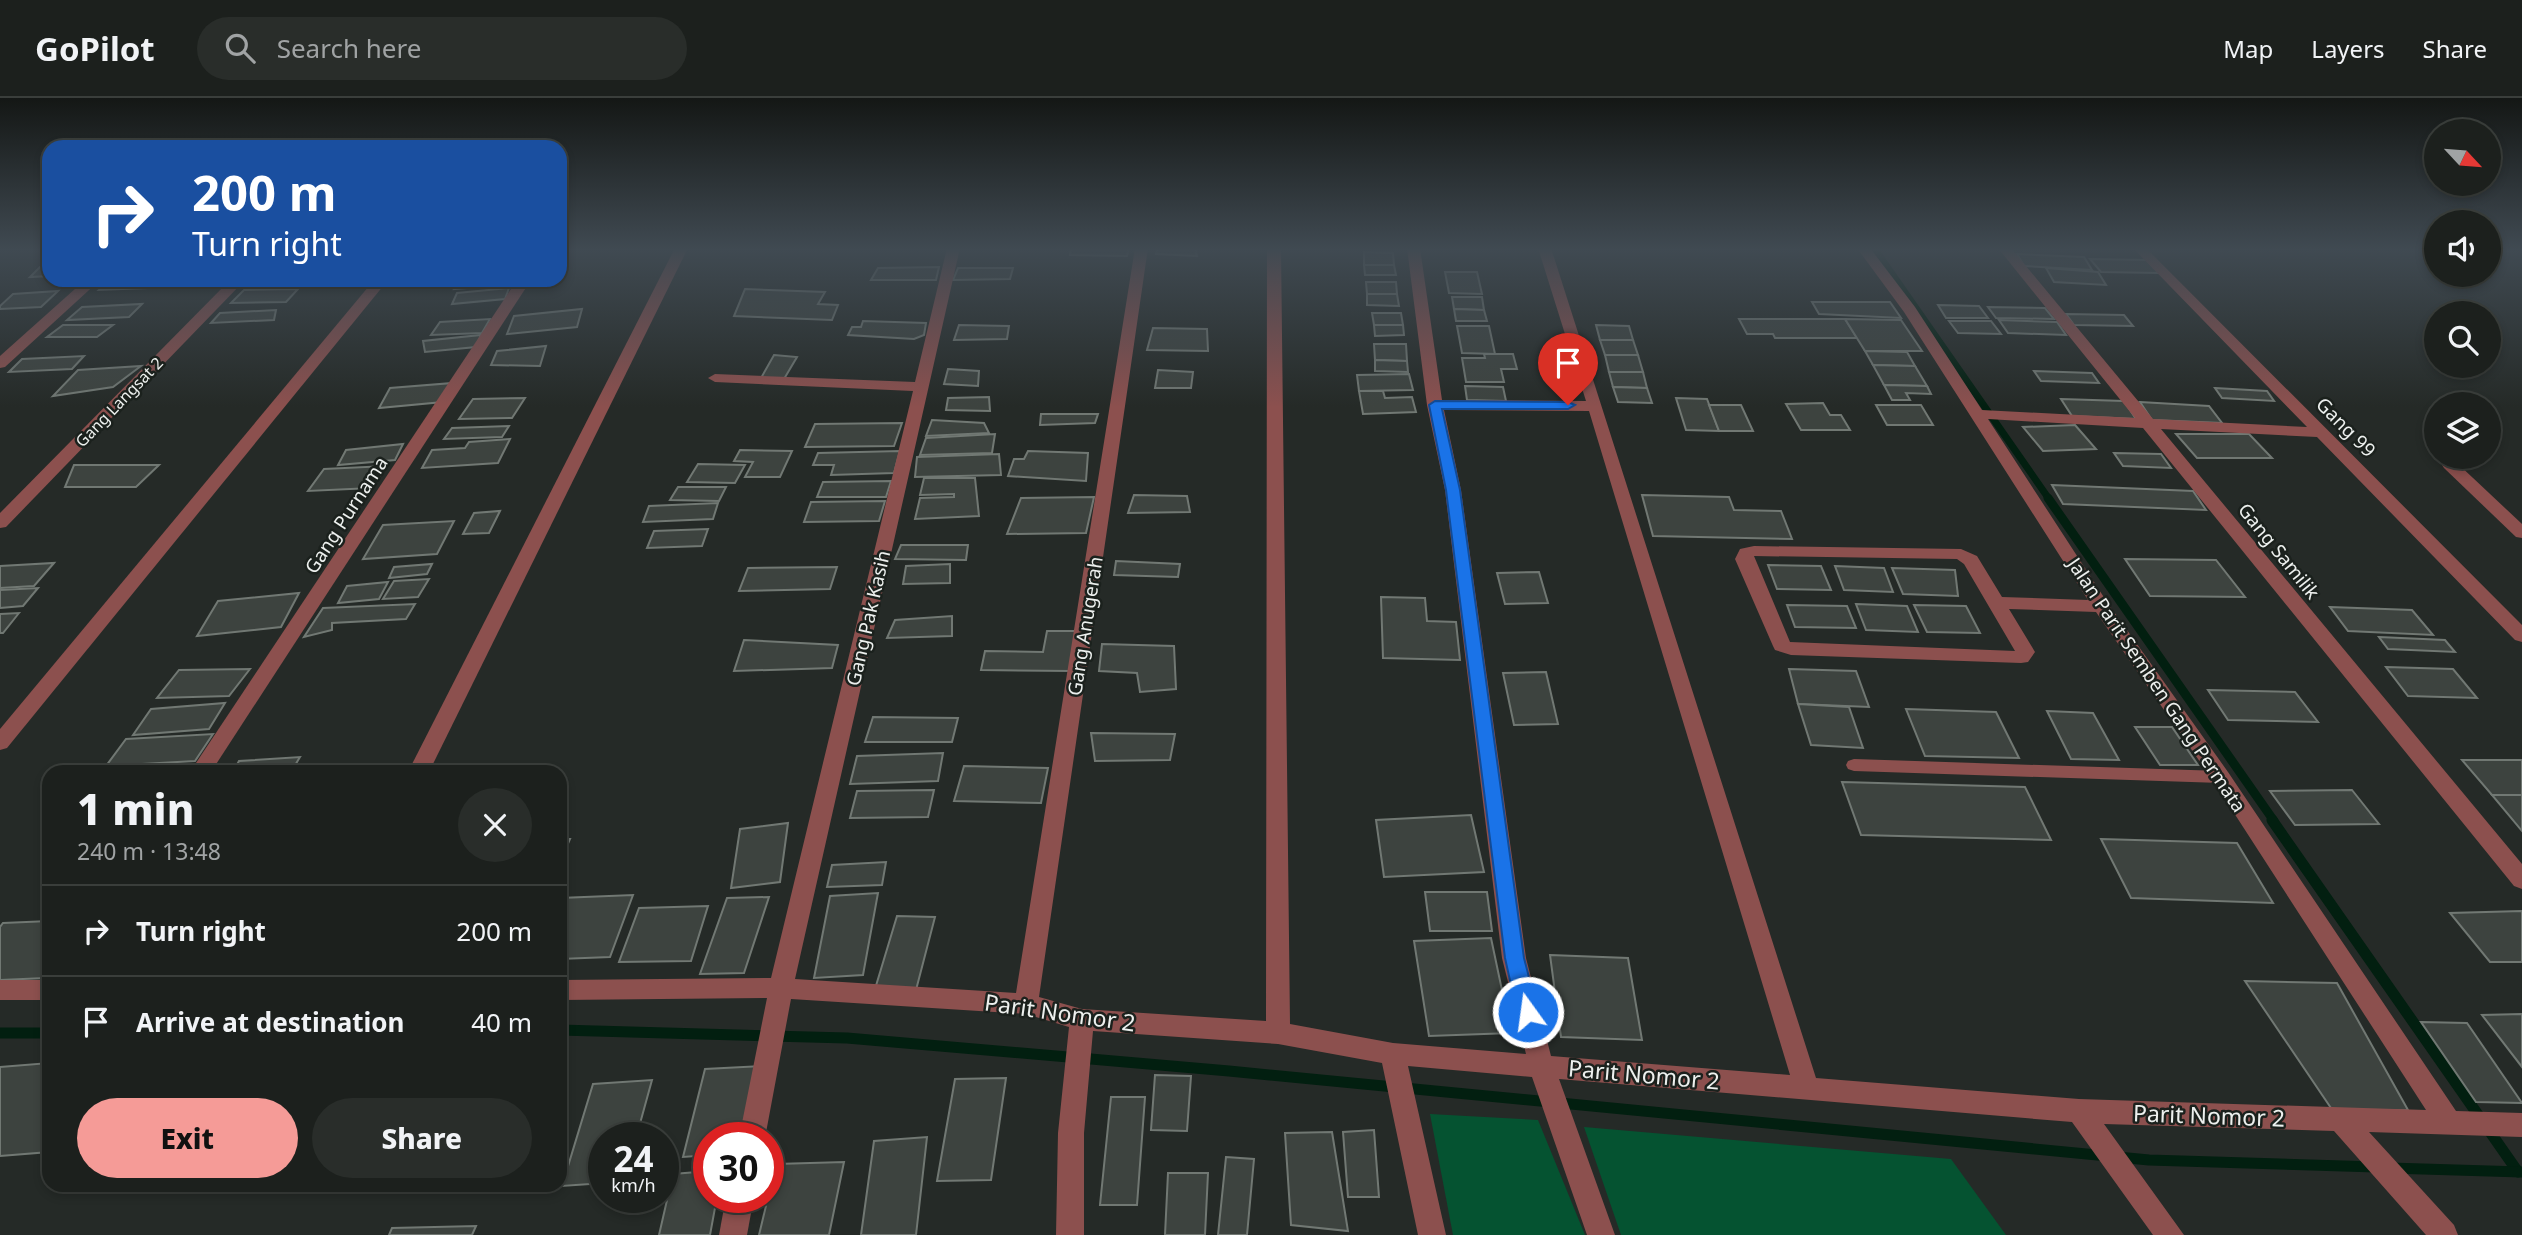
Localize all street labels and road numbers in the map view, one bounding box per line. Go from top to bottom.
street label: Gang Langsat 2 [70,352,168,452]
street label: Gang 99 [2310,391,2382,463]
street label: Gang Purnama [298,451,394,579]
street label: Gang Samilik [2232,498,2326,604]
street label: Gang Pak Kasih [840,548,896,688]
street label: Jalan Parit Semben Gang Permata [2061,551,2252,817]
street label: Gang Anugerah [1061,554,1109,698]
street label: Parit Nomor 2 [983,986,1137,1038]
street label: Parit Nomor 2 [1567,1051,1721,1097]
street label: Parit Nomor 2 [2132,1096,2286,1134]

